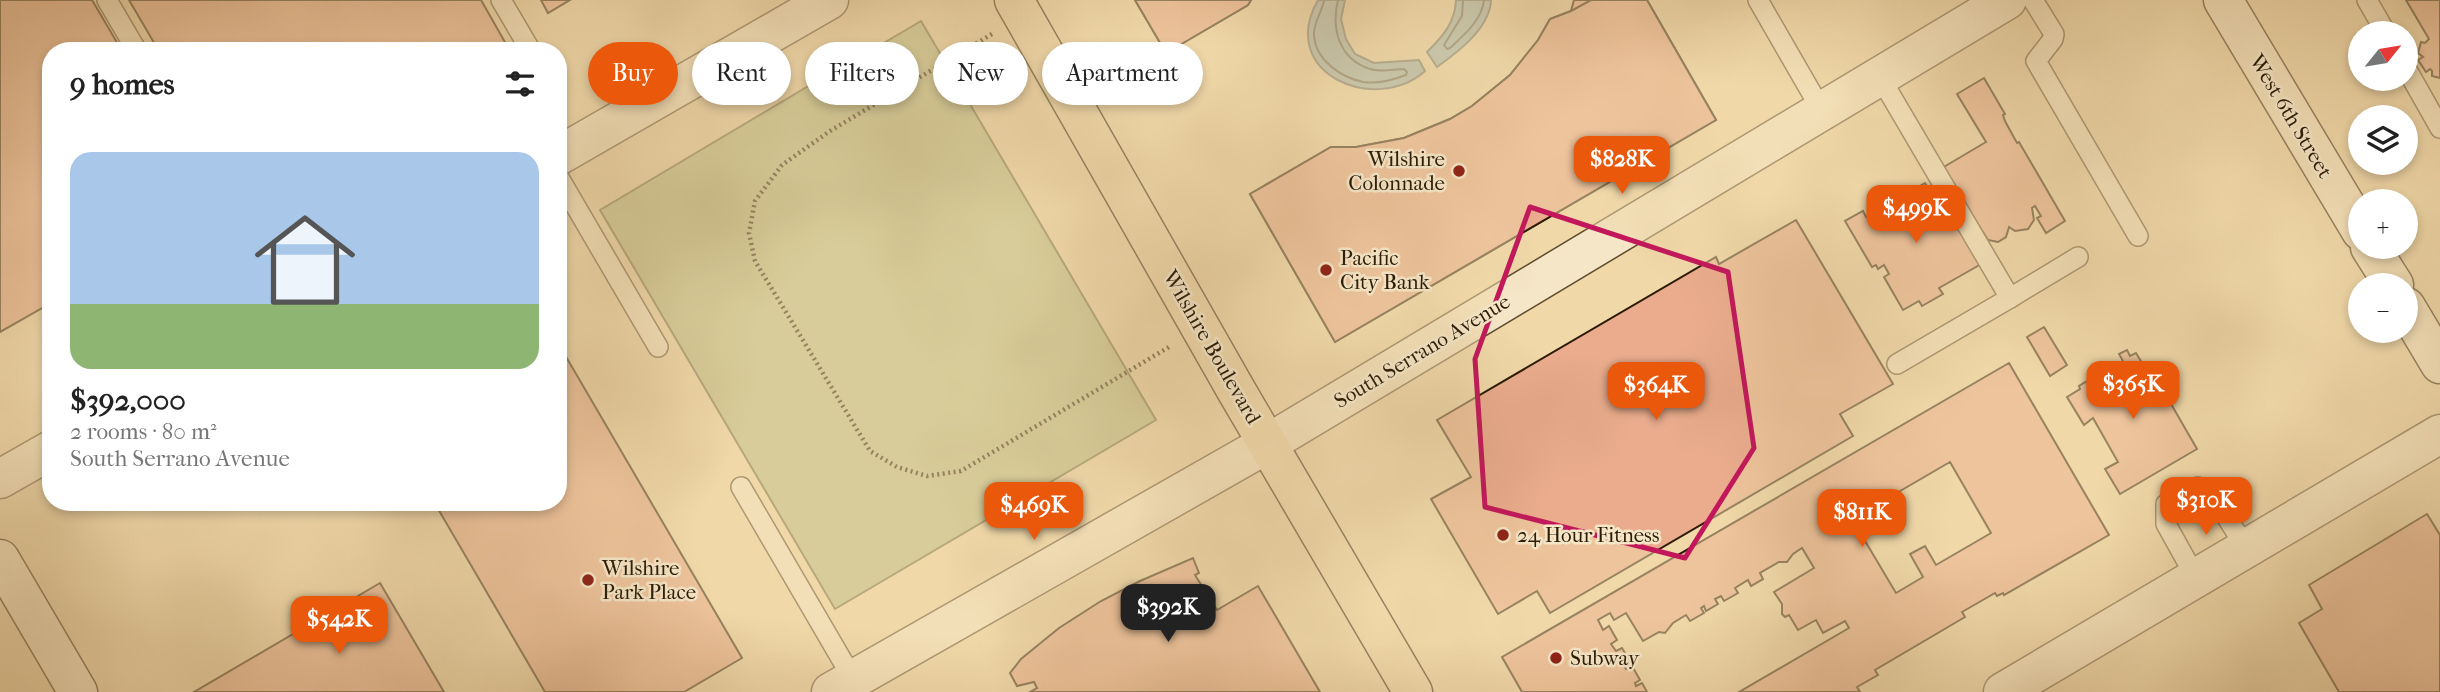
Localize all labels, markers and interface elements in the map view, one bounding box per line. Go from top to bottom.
north arrow [2348,21,2418,91]
map controls [2348,21,2418,343]
chip: Buy [588,42,678,105]
chip: Rent [692,42,791,105]
chip: Filters [805,42,919,105]
chip: New [933,42,1028,105]
chip: Apartment [1042,42,1203,105]
street label: West 6th Street [2244,49,2338,183]
icon: filters [501,65,539,103]
text: 9 homes [70,67,175,102]
button: layers [2348,105,2418,175]
pin: $828K [1573,136,1671,196]
text: $828K [1590,145,1654,172]
place label: Wilshire Colonnade [1348,147,1445,195]
marker: Wilshire Colonnade [1451,163,1467,179]
pin: $499K [1867,186,1965,245]
button: + [2348,189,2418,259]
text: $499K [1882,194,1950,221]
icon: home [242,197,368,323]
place label: Pacific City Bank [1340,246,1430,294]
marker: Pacific City Bank [1318,262,1334,278]
street label: Wilshire Boulevard [1158,265,1266,429]
button: − [2348,273,2418,343]
street label: South Serrano Avenue [1330,289,1514,413]
pin: $364K [1607,362,1705,422]
pin: $365K [2084,362,2182,421]
text: $365K [2102,370,2164,397]
text: $364K [1624,371,1688,398]
text: $392,000 [70,383,186,418]
text: 2 rooms · 80 m² [70,418,217,445]
text: South Serrano Avenue [70,445,290,472]
pin: $310K [2157,477,2255,537]
pin: $469K [985,482,1083,542]
text: $310K [2176,486,2236,513]
pin: $811K [1813,490,1911,549]
text: $469K [1000,491,1068,518]
text: $811K [1833,498,1891,525]
place label: 24 Hour Fitness [1517,523,1660,547]
marker: 24 Hour Fitness [1495,527,1511,543]
place label: Wilshire Park Place [601,556,696,604]
marker: Wilshire Park Place [580,572,596,588]
pin: $392K [1119,584,1217,644]
text: $392K [1137,593,1199,620]
pin: $542K [290,596,388,656]
text: $542K [307,605,371,632]
place label: Subway [1570,646,1640,670]
marker: Subway [1548,650,1564,666]

